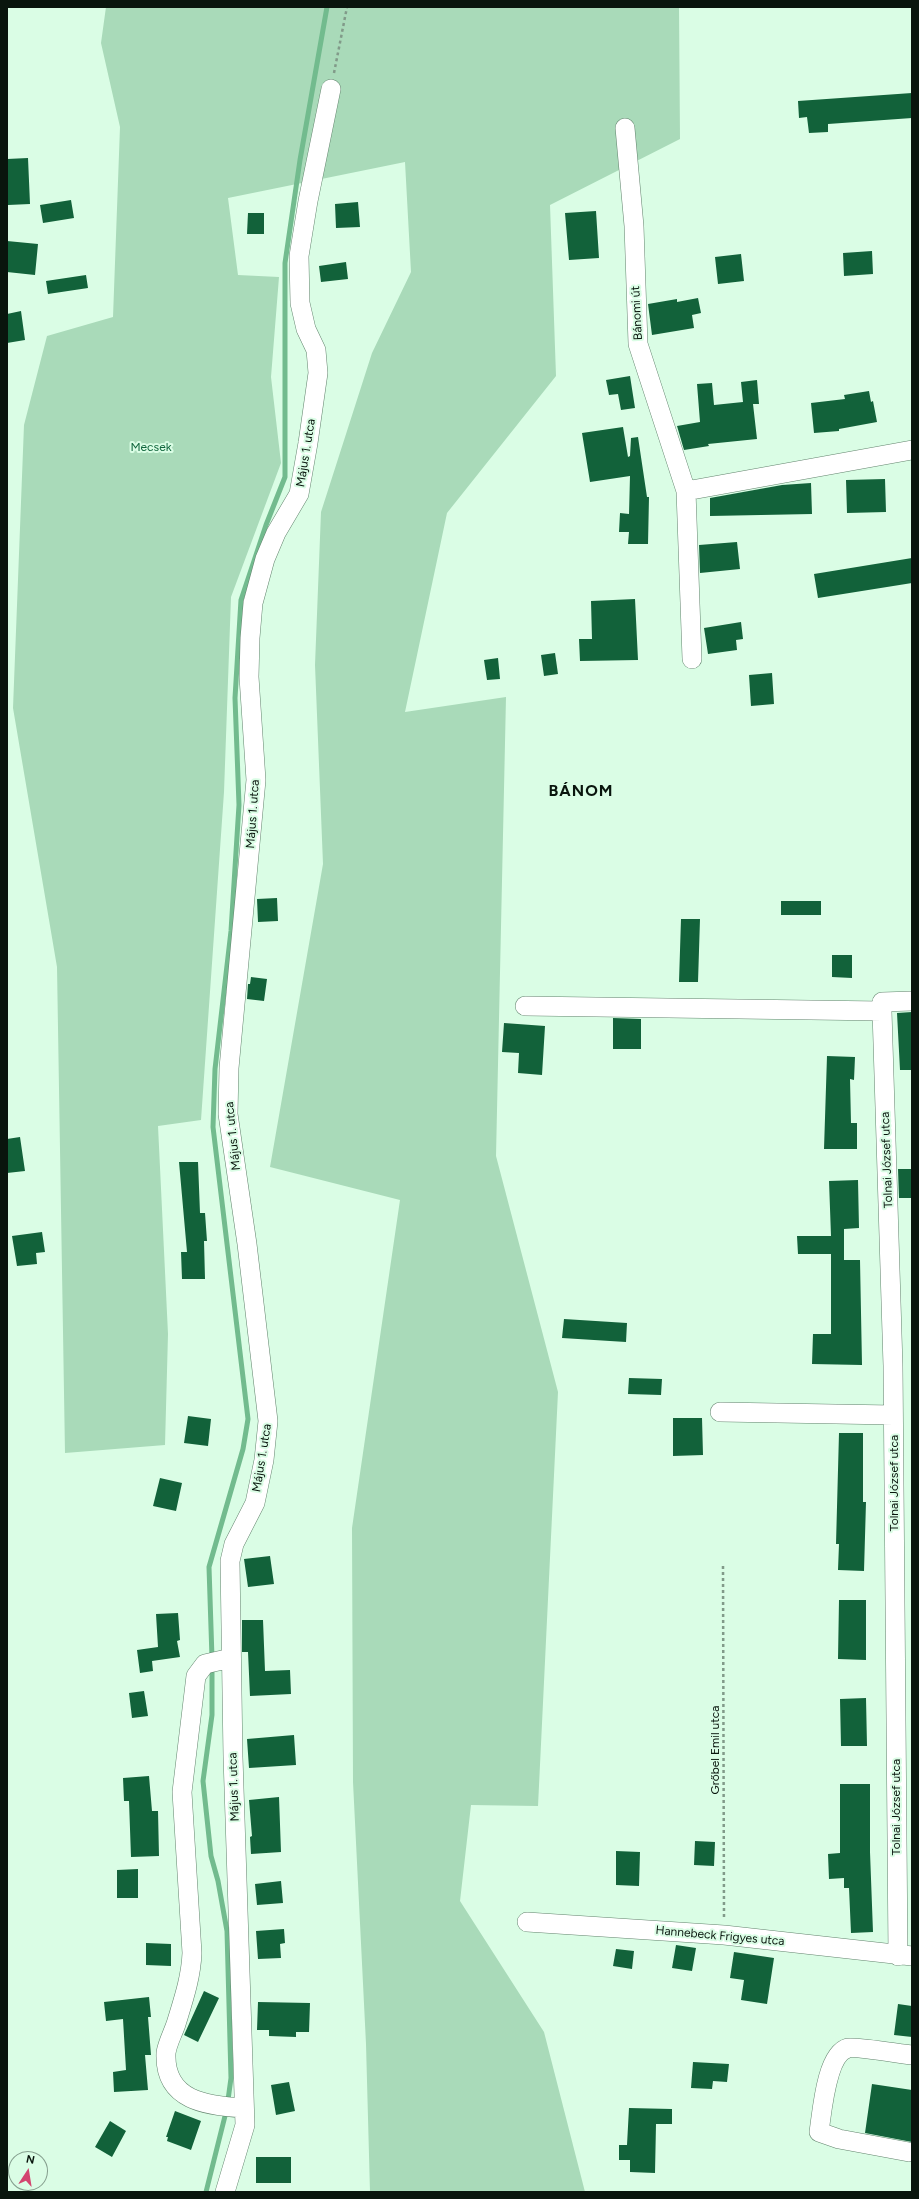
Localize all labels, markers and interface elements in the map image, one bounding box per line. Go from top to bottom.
street label: Bánomi út [628,286,646,340]
street label: Május 1. utca [293,418,319,488]
park label: Mecsek [130,440,172,454]
street label: Május 1. utca [243,779,263,849]
district label: BÁNOM [549,781,613,801]
street label: Május 1. utca [222,1101,244,1171]
street label: Tolnai József utca [878,1112,896,1208]
street label: Május 1. utca [249,1423,275,1493]
street label: Tolnai József utca [887,1435,901,1531]
street label: Grőbel Emil utca [708,1706,722,1794]
street label: Május 1. utca [226,1752,242,1822]
street label: Tolnai József utca [889,1759,903,1855]
street label: Hannebeck Frigyes utca [655,1923,785,1949]
north arrow [8,2151,48,2191]
text: N [25,2153,36,2167]

